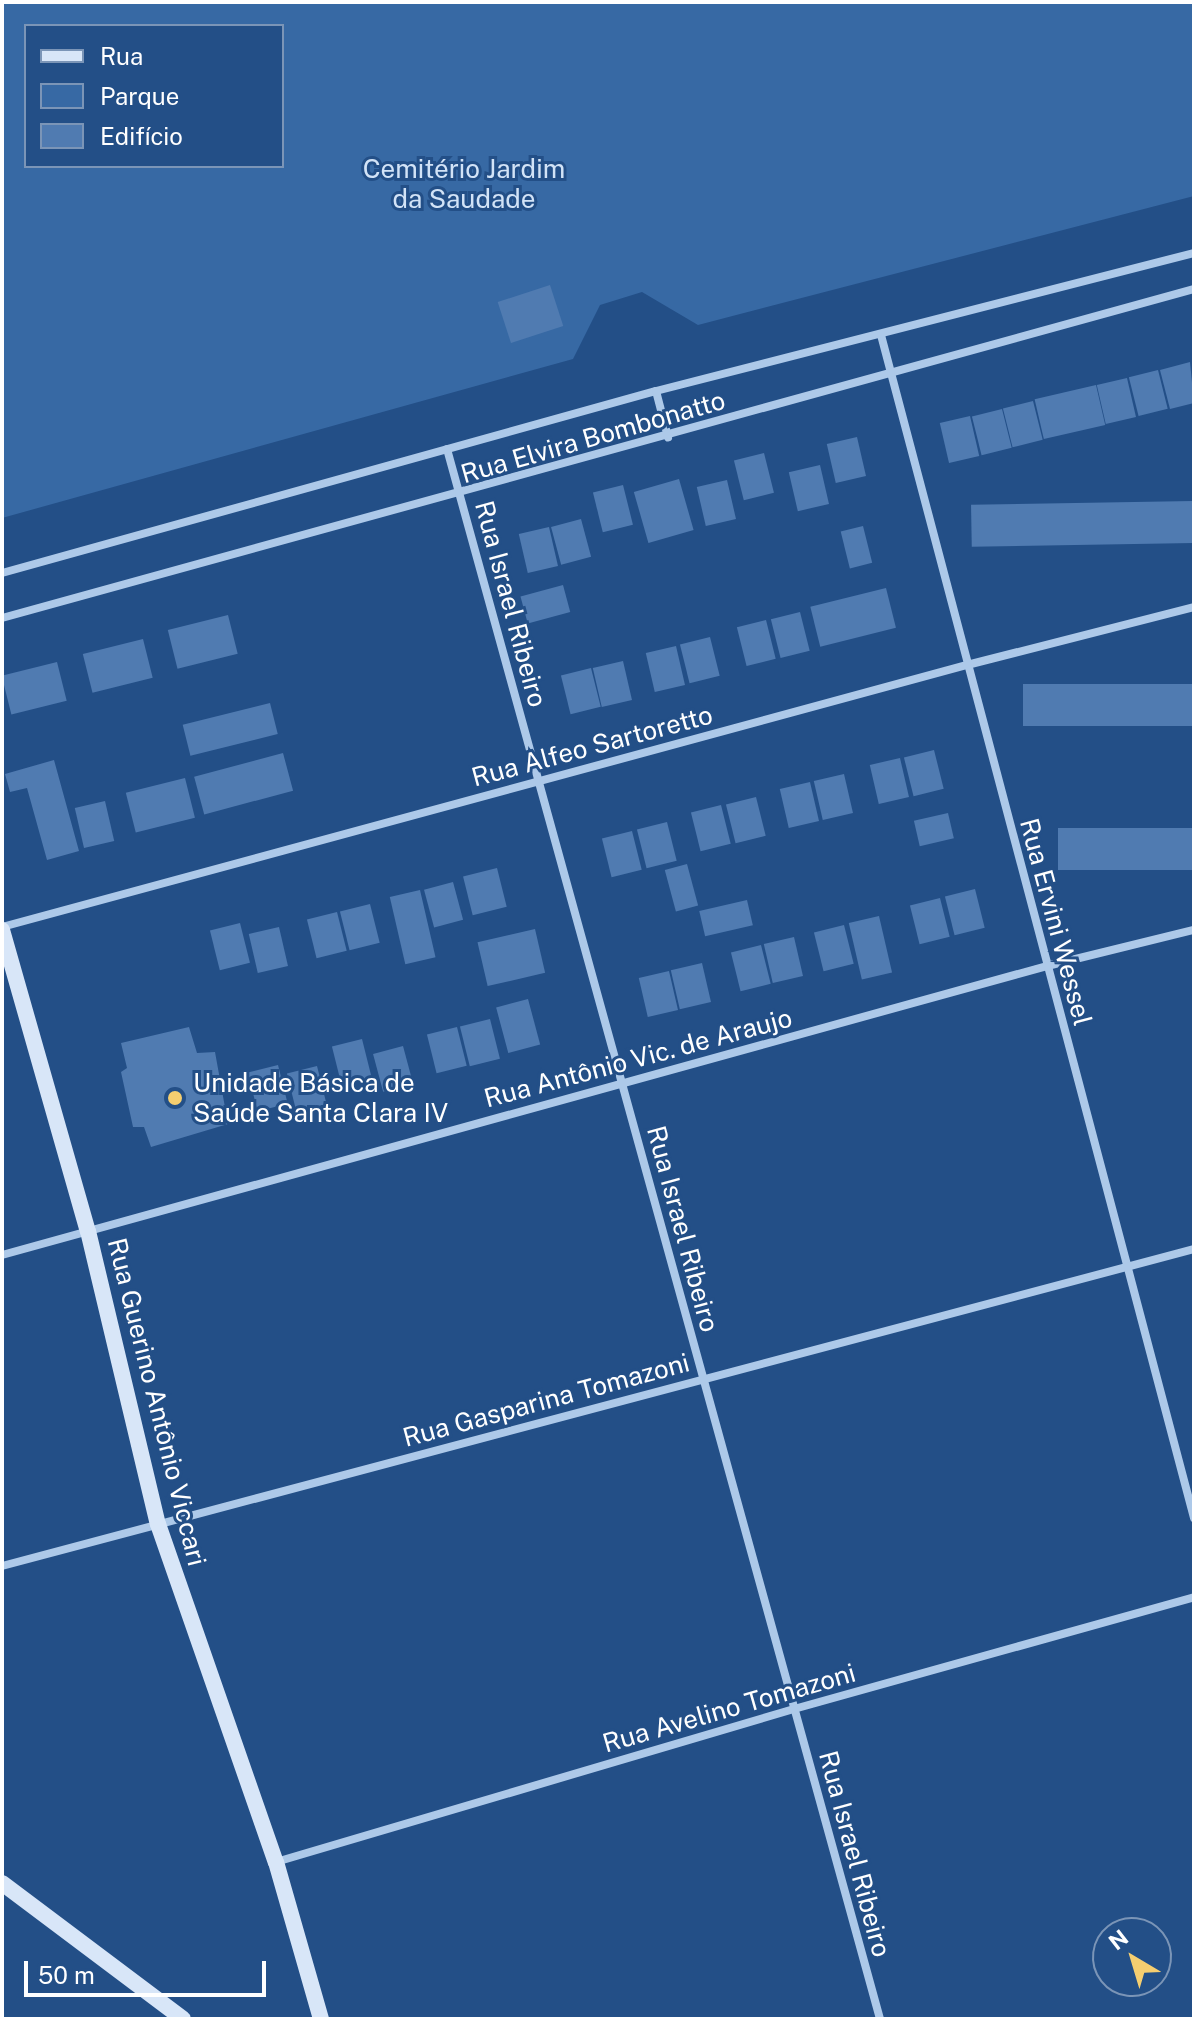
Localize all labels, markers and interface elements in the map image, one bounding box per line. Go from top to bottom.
legend [24,24,284,168]
text: Rua [100,42,143,70]
text: Parque [100,82,179,110]
text: Edifício [100,122,183,150]
park label: Cemitério Jardim da Saudade [363,153,565,214]
street label: Rua Elvira Bombonatto [457,384,729,490]
street label: Rua Israel Ribeiro [468,497,554,711]
street label: Rua Alfeo Sartoretto [468,699,716,793]
street label: Rua Ervini Wessel [1013,815,1099,1029]
street label: Rua Antônio Vic. de Araujo [480,1002,796,1114]
place label: Unidade Básica de Saúde Santa Clara IV [193,1067,448,1128]
marker: Unidade Básica de Saúde Santa Clara IV [164,1087,186,1109]
street label: Rua Israel Ribeiro [640,1122,726,1336]
street label: Rua Guerino Antônio Viccari [101,1234,213,1570]
street label: Rua Gasparina Tomazoni [399,1347,693,1453]
street label: Rua Avelino Tomazoni [599,1657,859,1759]
street label: Rua Israel Ribeiro [812,1747,898,1961]
north arrow [1092,1917,1172,1997]
text: N [1104,1924,1133,1955]
scale bar [28,1945,270,1995]
text: 50 m [38,1961,95,1989]

